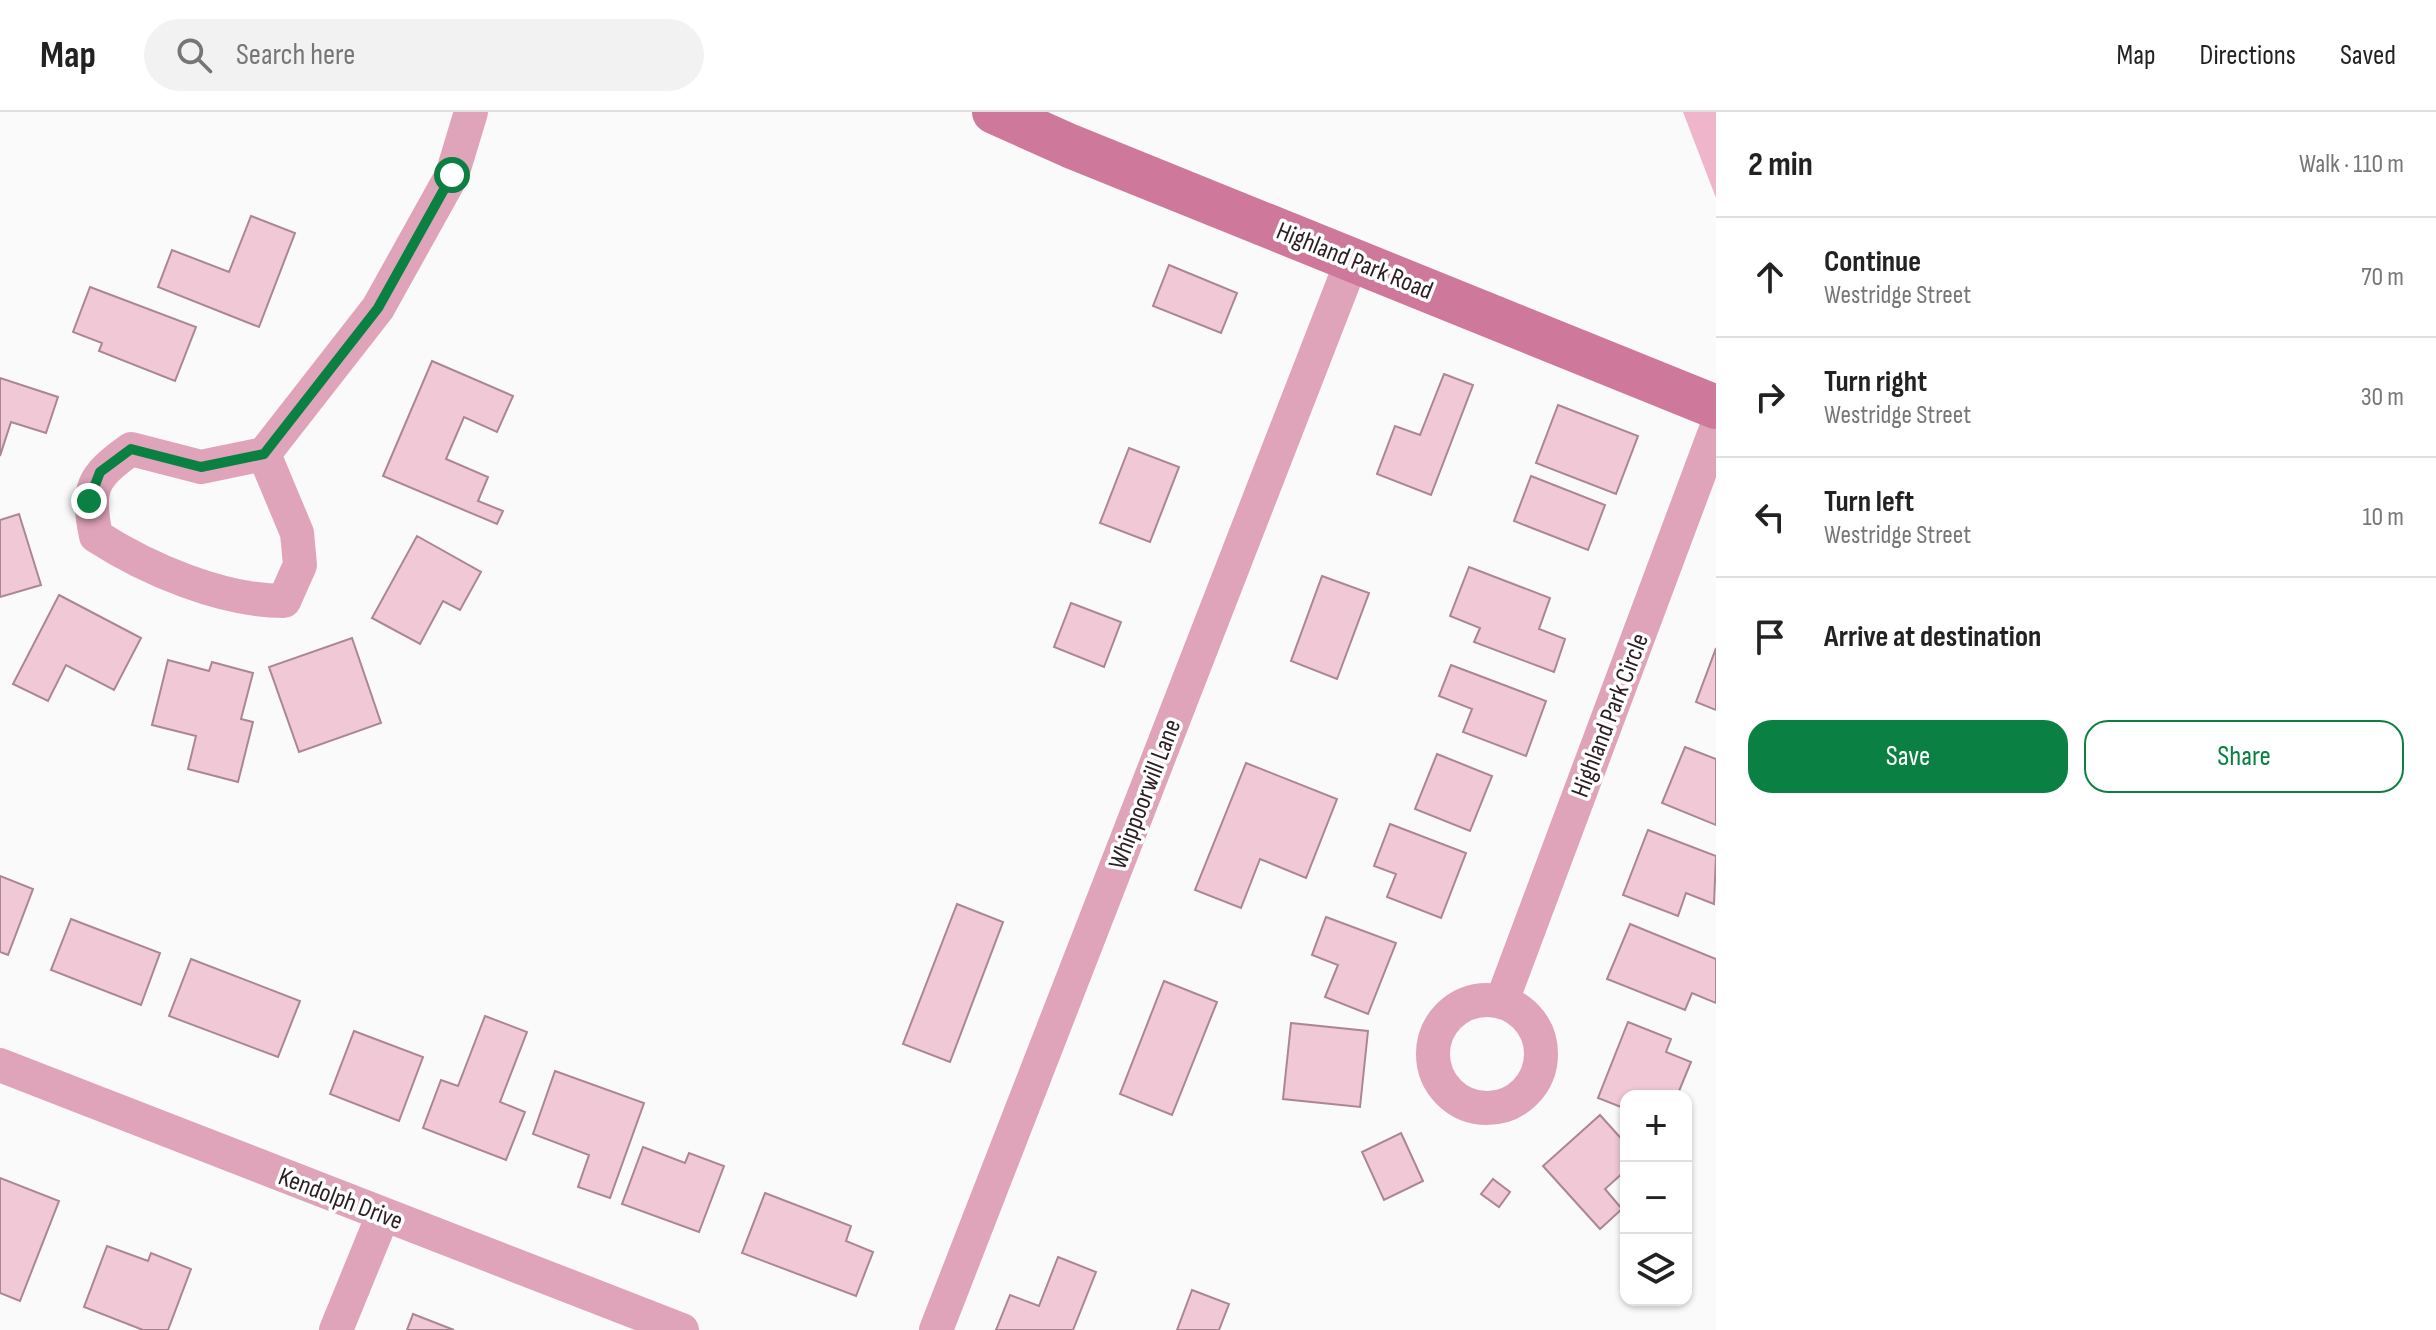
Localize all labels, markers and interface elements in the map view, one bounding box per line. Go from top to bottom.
search box [144,19,704,91]
text: Map [40,33,96,78]
icon: search [172,33,216,77]
text: Search here [236,37,355,73]
text: Map [2117,39,2156,72]
text: Directions [2200,39,2296,72]
text: Saved [2340,39,2396,72]
text: 2 min [1748,144,1813,185]
text: Walk · 110 m [2299,149,2404,180]
route start [434,157,470,193]
street label: Highland Park Road [1272,216,1437,307]
text: Continue [1824,244,1921,280]
icon: ahead [1748,255,1792,299]
text: 70 m [2361,262,2404,293]
text: Westridge Street [1824,280,1971,311]
text: Turn right [1824,364,1927,400]
icon: right [1748,375,1792,419]
text: 30 m [2361,382,2404,413]
text: Westridge Street [1824,400,1971,431]
route end [71,483,107,519]
text: Turn left [1824,484,1914,520]
icon: left [1748,495,1792,539]
text: 10 m [2362,502,2404,533]
text: Westridge Street [1824,520,1971,551]
icon: arrive [1748,615,1792,659]
text: Arrive at destination [1824,619,2041,655]
street label: Highland Park Circle [1565,629,1656,802]
street label: Whippoorwill Lane [1103,715,1188,874]
button: Save [1748,720,2068,793]
button: Share [2084,720,2404,793]
map controls [1620,1090,1692,1306]
button: + [1620,1090,1692,1162]
street label: Kendolph Drive [274,1161,407,1237]
button: − [1620,1162,1692,1234]
button: layers [1620,1234,1692,1306]

